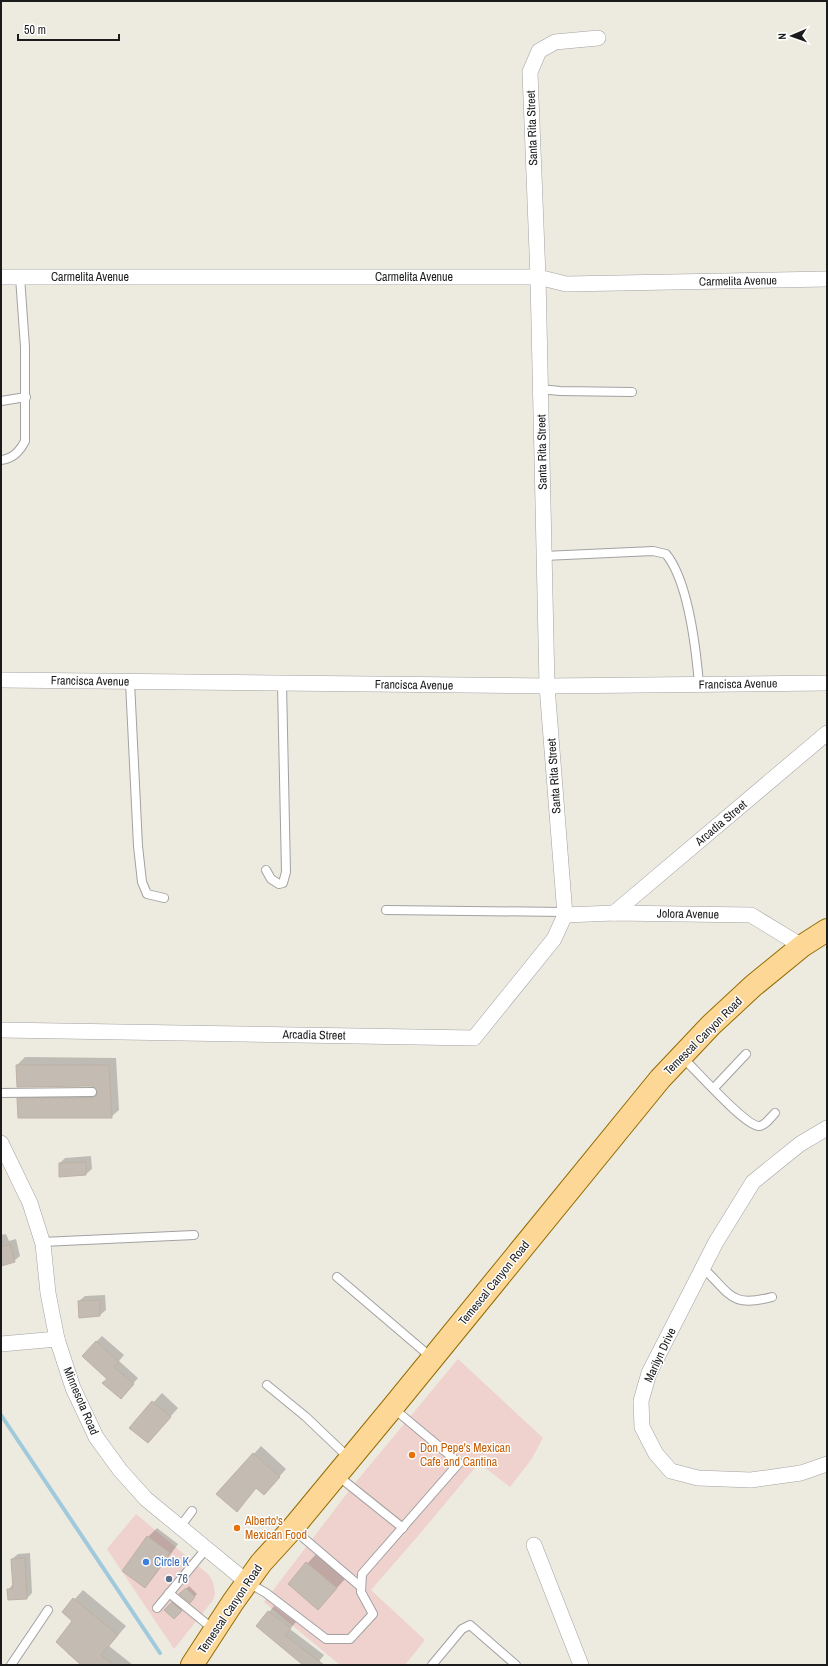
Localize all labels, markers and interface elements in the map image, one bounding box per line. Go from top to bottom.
scale bar [18,16,119,42]
north arrow [772,16,812,56]
text: 50 m [24,22,46,38]
text: N [775,33,789,40]
street label: Santa Rita Street [523,90,541,166]
street label: Carmelita Avenue [51,269,129,285]
street label: Carmelita Avenue [375,269,453,285]
street label: Carmelita Avenue [699,272,777,290]
street label: Santa Rita Street [533,414,551,490]
street label: Francisca Avenue [51,672,129,690]
street label: Francisca Avenue [699,675,777,693]
street label: Francisca Avenue [375,676,453,694]
street label: Santa Rita Street [543,738,565,814]
street label: Arcadia Street [691,796,750,850]
street label: Jolora Avenue [657,905,719,923]
street label: Temescal Canyon Road [660,993,746,1079]
street label: Arcadia Street [281,1026,346,1044]
street label: Temescal Canyon Road [455,1237,533,1329]
street label: Marilyn Drive [640,1325,680,1385]
street label: Minnesota Road [60,1365,102,1437]
place label: Don Pepe's Mexican Cafe and Cantina [420,1440,511,1470]
marker: Don Pepe's Mexican Cafe and Cantina [407,1450,417,1460]
place label: Alberto's Mexican Food [244,1513,307,1543]
marker: Alberto's Mexican Food [232,1523,242,1533]
place label: Circle K [154,1554,189,1570]
marker: Circle K [141,1557,151,1567]
street label: Temescal Canyon Road [194,1561,266,1657]
place label: 76 [177,1571,188,1587]
marker: 76 [164,1574,174,1584]

